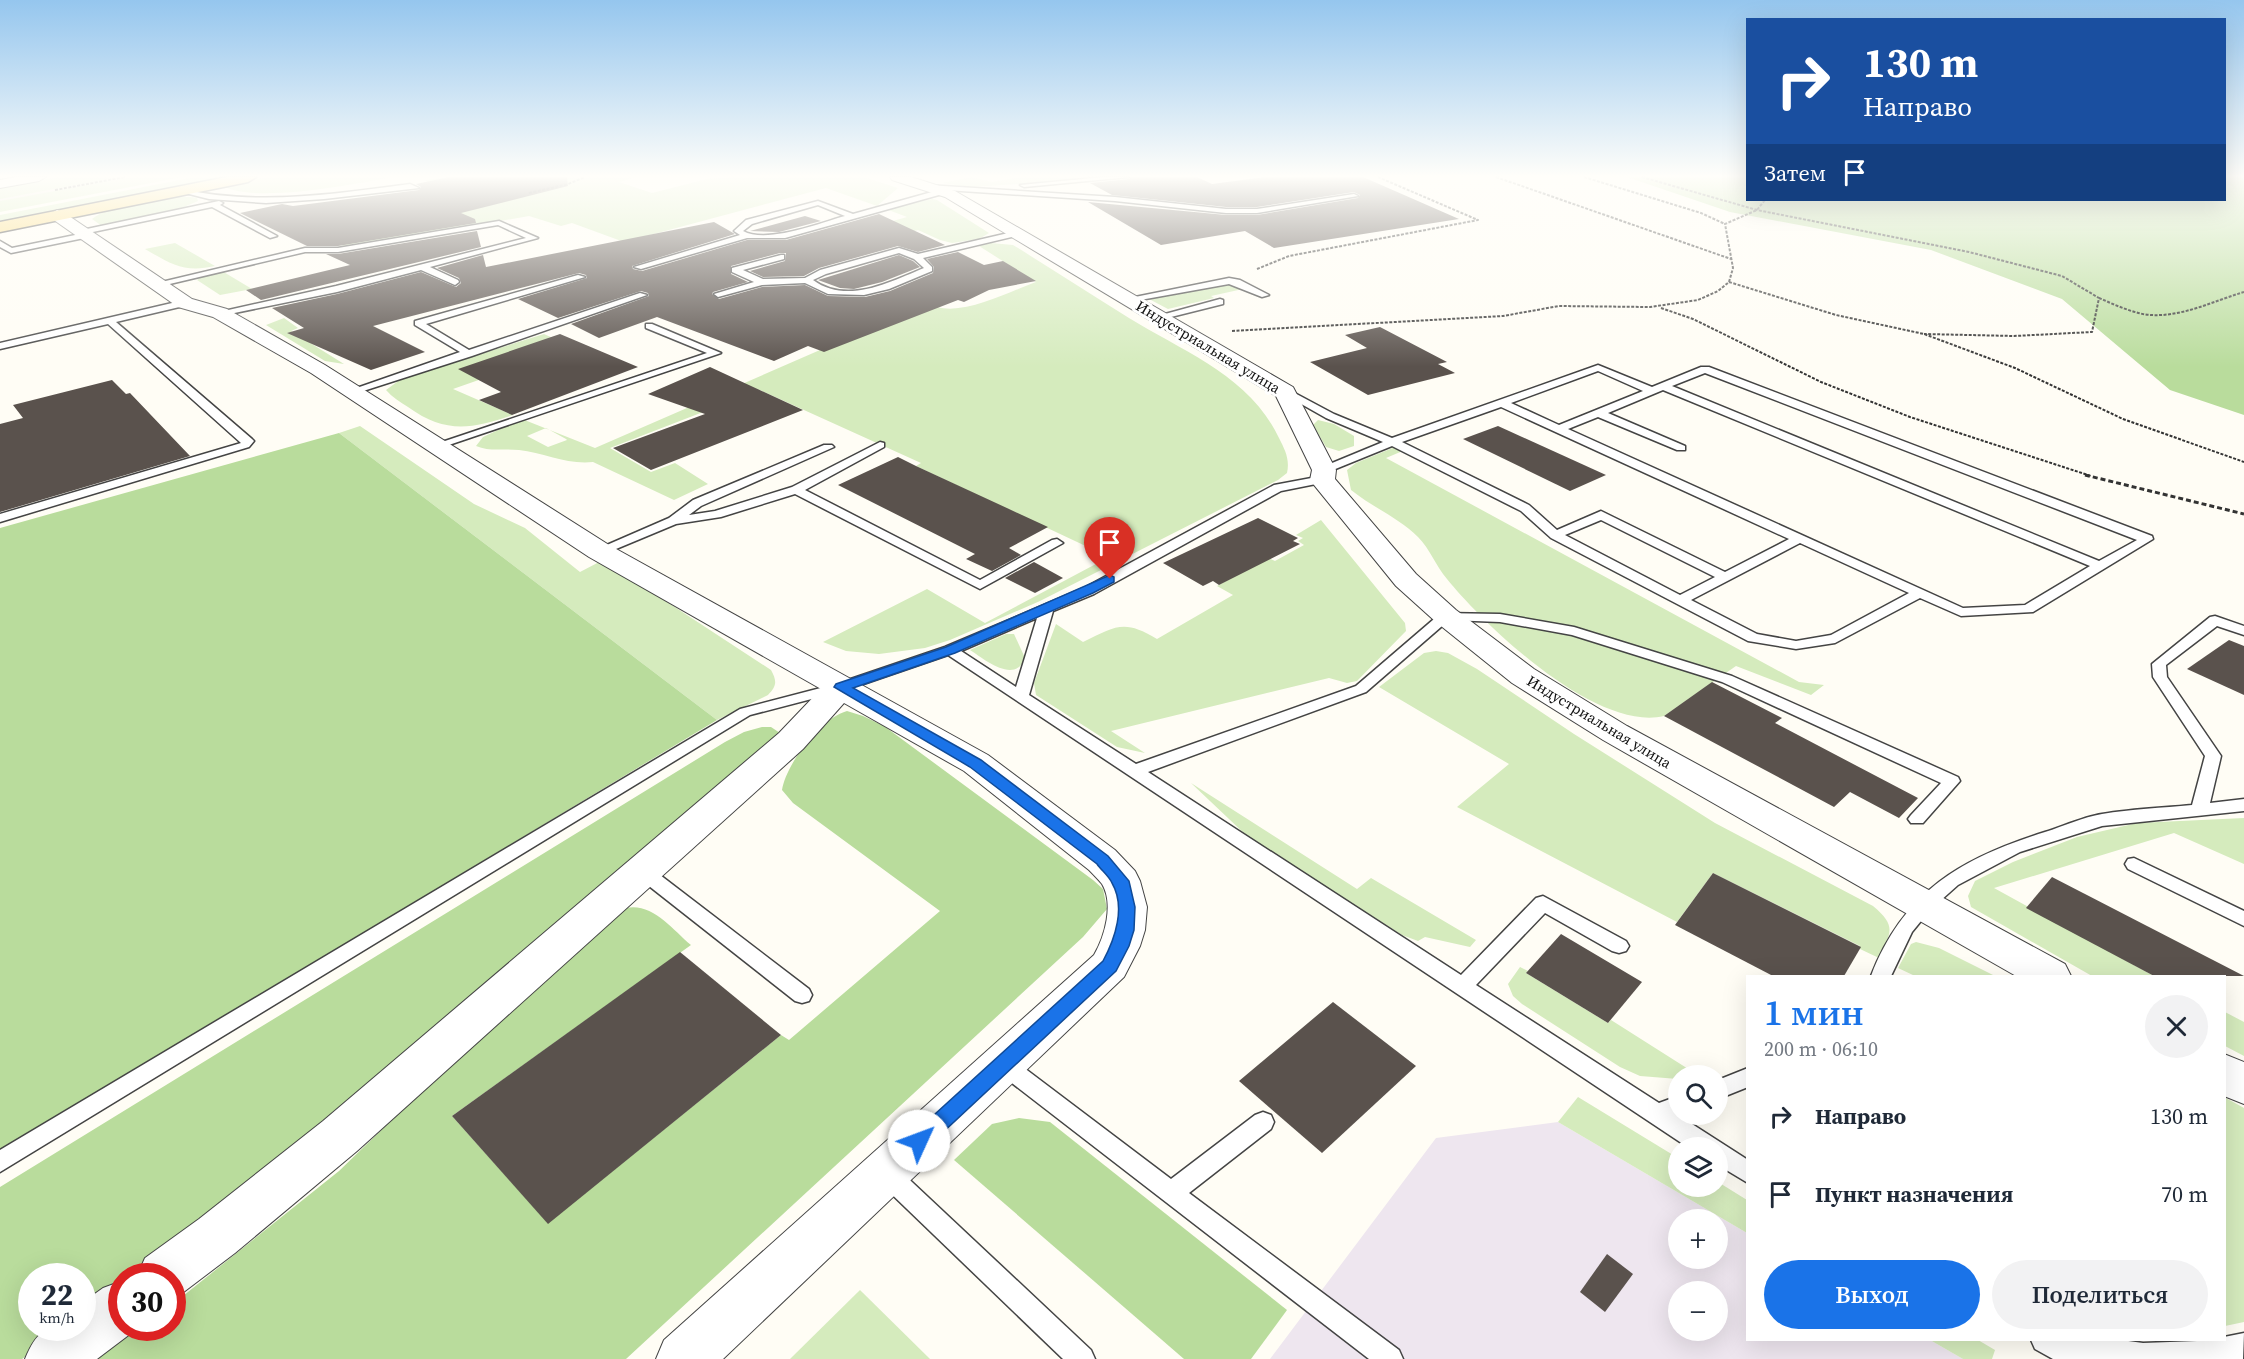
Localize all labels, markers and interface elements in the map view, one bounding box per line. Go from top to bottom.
text: 130 m [1863,33,1978,91]
icon: right [1764,42,1842,120]
text: Направо [1863,88,1972,125]
icon: arrive [1838,156,1871,189]
text: Затем [1764,158,1826,188]
street label: Индустриальная улица [1132,295,1285,398]
pin [1084,517,1135,579]
icon: arrive [1093,526,1126,559]
street label: Индустриальная улица [1523,670,1676,773]
text: 1 мин [1764,988,1864,1037]
button: close [2145,995,2208,1058]
text: 200 m · 06:10 [1764,1035,1878,1063]
map controls [1668,1065,1728,1341]
button: search [1668,1065,1728,1125]
icon: right [1764,1100,1797,1133]
text: Направо [1815,1101,1906,1131]
text: 130 m [2150,1101,2208,1131]
position arrow [887,1109,951,1173]
button: layers [1668,1137,1728,1197]
icon: arrive [1764,1178,1797,1211]
text: Пункт назначения [1815,1179,2013,1209]
text: 70 m [2161,1179,2208,1209]
button: + [1668,1209,1728,1269]
button: Выход [1764,1260,1980,1329]
button: Поделиться [1992,1260,2208,1329]
speed limit sign: 30 [108,1263,186,1341]
text: 22 [41,1274,73,1315]
button: − [1668,1281,1728,1341]
text: km/h [39,1307,75,1328]

